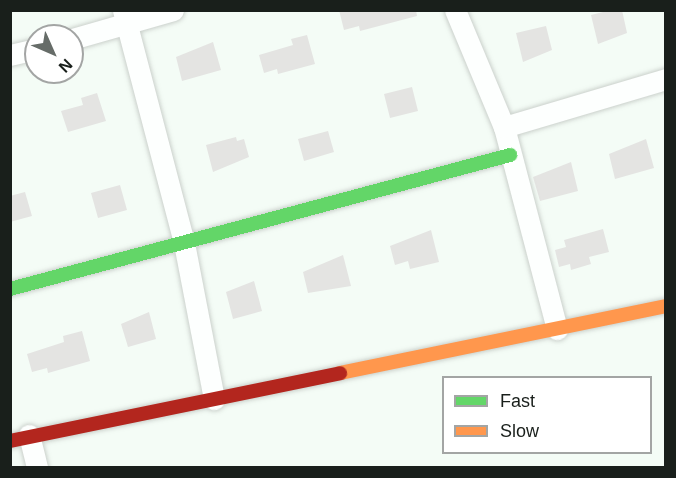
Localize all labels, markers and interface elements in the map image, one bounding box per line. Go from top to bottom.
north arrow [24,24,84,84]
text: N [56,56,76,76]
legend [442,376,652,454]
text: Fast [500,391,535,411]
text: Slow [500,421,539,441]

